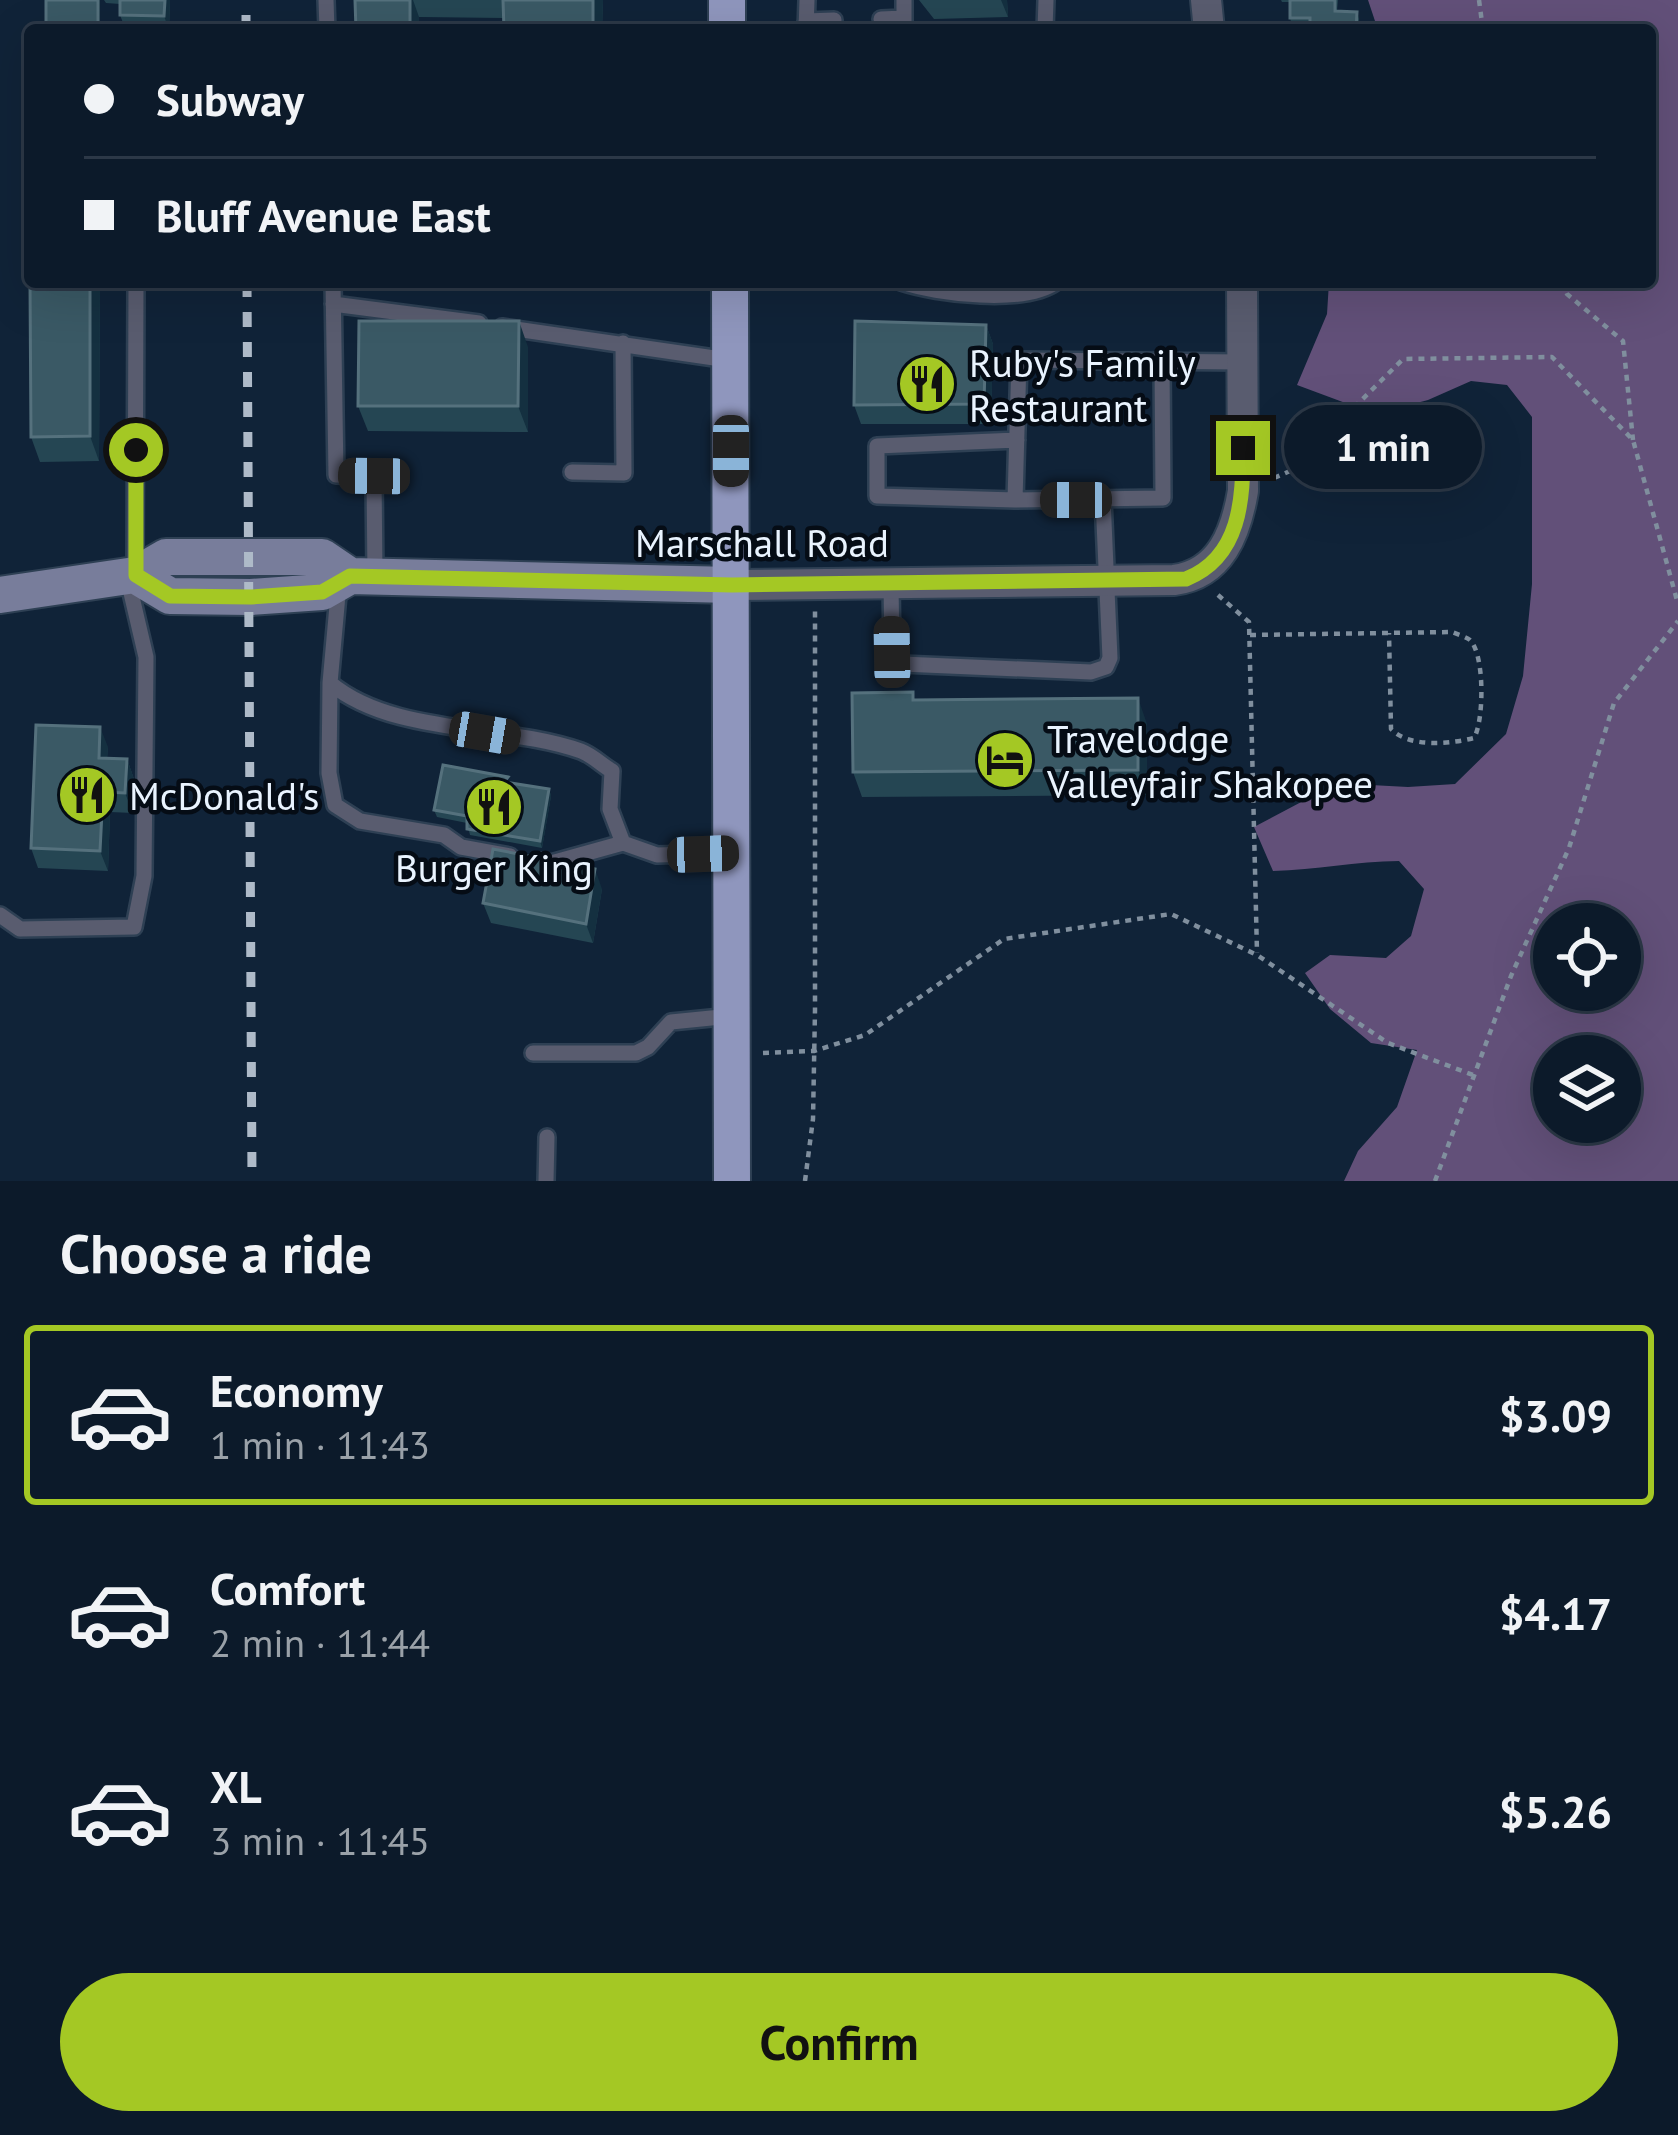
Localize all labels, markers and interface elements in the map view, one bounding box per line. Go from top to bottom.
text: Subway [156,70,304,128]
text: Bluff Avenue East [156,186,491,244]
place label: Ruby's Family Restaurant [969,337,1196,433]
restaurant icon: Ruby's Family Restaurant [896,353,958,415]
callout: 1 min [1285,406,1483,490]
car [713,415,749,487]
route end [1216,421,1270,475]
text: 1 min [1335,421,1431,472]
route start [109,423,163,477]
car [338,457,410,495]
car [1040,482,1112,518]
street label: Marschall Road [635,517,889,568]
car [873,616,911,688]
car [446,709,524,757]
place label: Travelodge Valleyfair Shakopee [1046,713,1373,809]
hotel icon: Travelodge Valleyfair Shakopee [974,729,1036,791]
restaurant icon: McDonald's [56,764,118,826]
place label: McDonald's [129,770,319,821]
restaurant icon: Burger King [463,776,525,838]
car [666,835,740,873]
place label: Burger King [395,842,593,893]
map controls [1533,903,1641,1143]
button: locate [1533,903,1641,1011]
button: layers [1533,1035,1641,1143]
text: Choose a ride [60,1218,372,1288]
icon: car [66,1361,174,1469]
text: Economy [210,1361,383,1419]
text: $3.09 [1499,1386,1612,1444]
text: 1 min · 11:43 [210,1419,430,1470]
icon: car [66,1559,174,1667]
text: Comfort [210,1559,365,1617]
text: $4.17 [1499,1584,1612,1642]
text: 2 min · 11:44 [210,1617,430,1668]
icon: car [66,1757,174,1865]
text: XL [210,1757,262,1815]
text: $5.26 [1499,1782,1612,1840]
text: 3 min · 11:45 [210,1815,430,1866]
button: Confirm [60,1973,1618,2111]

